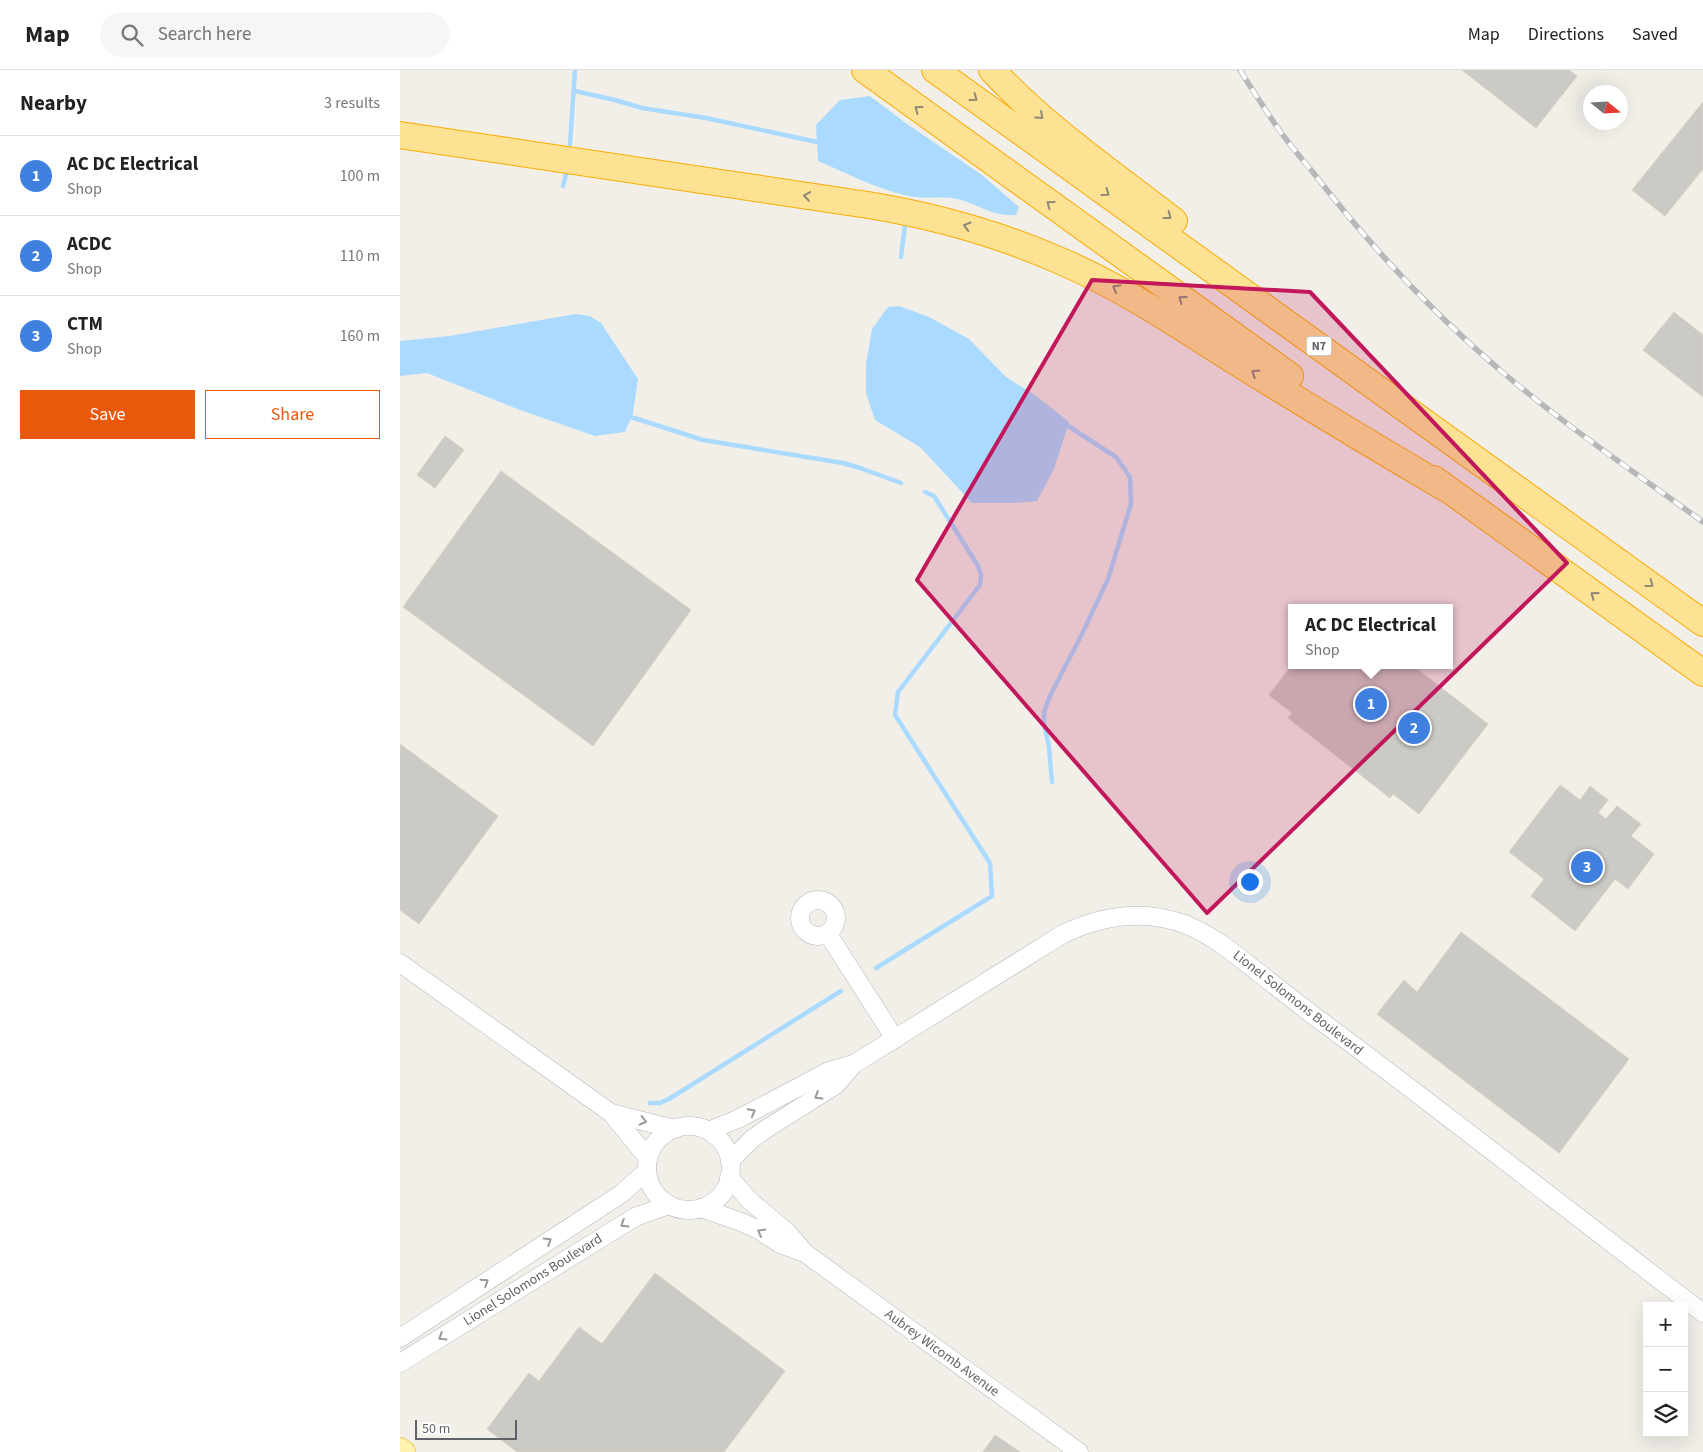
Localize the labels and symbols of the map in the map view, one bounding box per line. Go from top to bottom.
north arrow [1583,85,1628,130]
one-way arrow [968,93,977,101]
one-way arrow [915,106,924,115]
one-way arrow [1035,110,1044,119]
one-way arrow [1100,187,1110,196]
one-way arrow [803,191,812,201]
one-way arrow [1047,201,1056,209]
one-way arrow [1162,210,1172,219]
one-way arrow [963,222,971,232]
one-way arrow [1113,285,1122,295]
one-way arrow [1179,296,1188,304]
road number: N7 [1306,336,1332,356]
one-way arrow [1251,370,1260,380]
one-way arrow [1644,578,1654,587]
one-way arrow [1590,592,1600,601]
pin: 1 [1355,685,1387,723]
pin: 2 [1398,709,1430,747]
pin: 3 [1571,848,1603,886]
your location [1237,869,1263,895]
street label: Lionel Solomons Boulevard [1229,946,1367,1060]
one-way arrow [815,1090,824,1100]
one-way arrow [747,1108,756,1118]
one-way arrow [638,1115,647,1126]
one-way arrow [621,1217,630,1227]
street label: Lionel Solomons Boulevard [460,1229,606,1331]
one-way arrow [758,1229,767,1239]
one-way arrow [542,1238,551,1247]
one-way arrow [479,1279,488,1288]
street label: Aubrey Wicomb Avenue [881,1305,1003,1401]
one-way arrow [438,1331,447,1341]
scale bar [415,1417,518,1440]

